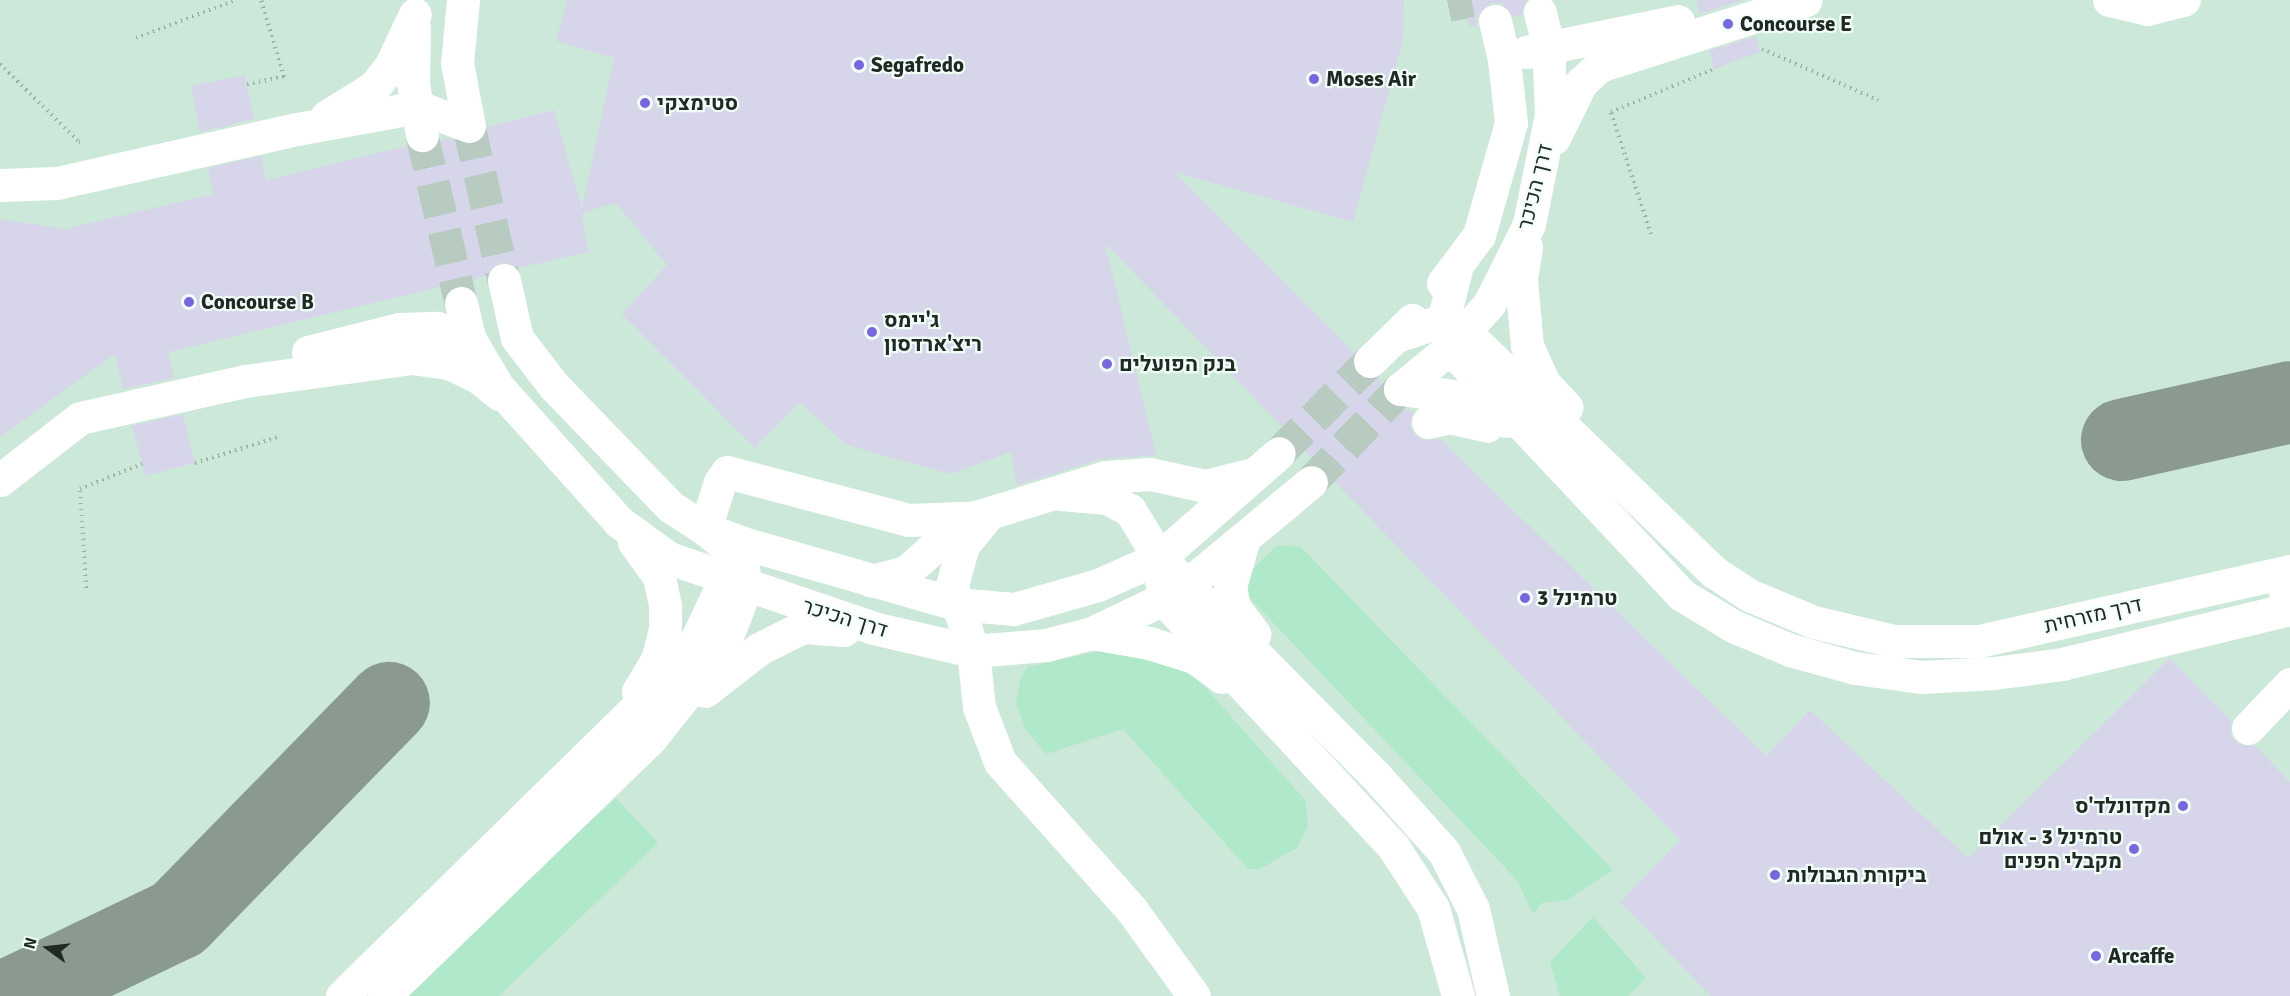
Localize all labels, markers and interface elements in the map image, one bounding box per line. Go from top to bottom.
place label: Concourse E [1740,11,1852,37]
marker: Concourse E [1721,17,1735,31]
place label: Segafredo [871,52,964,78]
marker: Segafredo [852,58,866,72]
place label: Moses Air [1326,66,1416,92]
marker: Moses Air [1307,72,1321,86]
place label: סטימצקי [657,90,738,116]
marker: סטימצקי [638,96,652,110]
street label: דרך הכיכר [1512,141,1558,233]
place label: Concourse B [201,289,314,315]
marker: Concourse B [182,295,196,309]
place label: ג'יימס ריצ'ארדסון [884,307,982,357]
marker: ג'יימס ריצ'ארדסון [865,325,879,339]
place label: בנק הפועלים [1119,351,1236,377]
marker: בנק הפועלים [1100,357,1114,371]
place label: טרמינל 3 [1537,585,1617,611]
marker: טרמינל 3 [1518,591,1532,605]
street label: דרך מזרחית [2042,592,2144,638]
street label: דרך הכיכר [799,593,891,643]
place label: מקדונלד'ס [2075,793,2171,819]
marker: מקדונלד'ס [2176,799,2190,813]
place label: טרמינל 3 - אולם מקבלי הפנים [1978,824,2122,874]
marker: טרמינל 3 - אולם מקבלי הפנים [2127,842,2141,856]
place label: ביקורת הגבולות [1787,862,1926,888]
marker: ביקורת הגבולות [1768,868,1782,882]
north arrow [18,918,78,978]
text: N [20,935,42,951]
place label: Arcaffe [2108,943,2175,969]
marker: Arcaffe [2089,949,2103,963]

